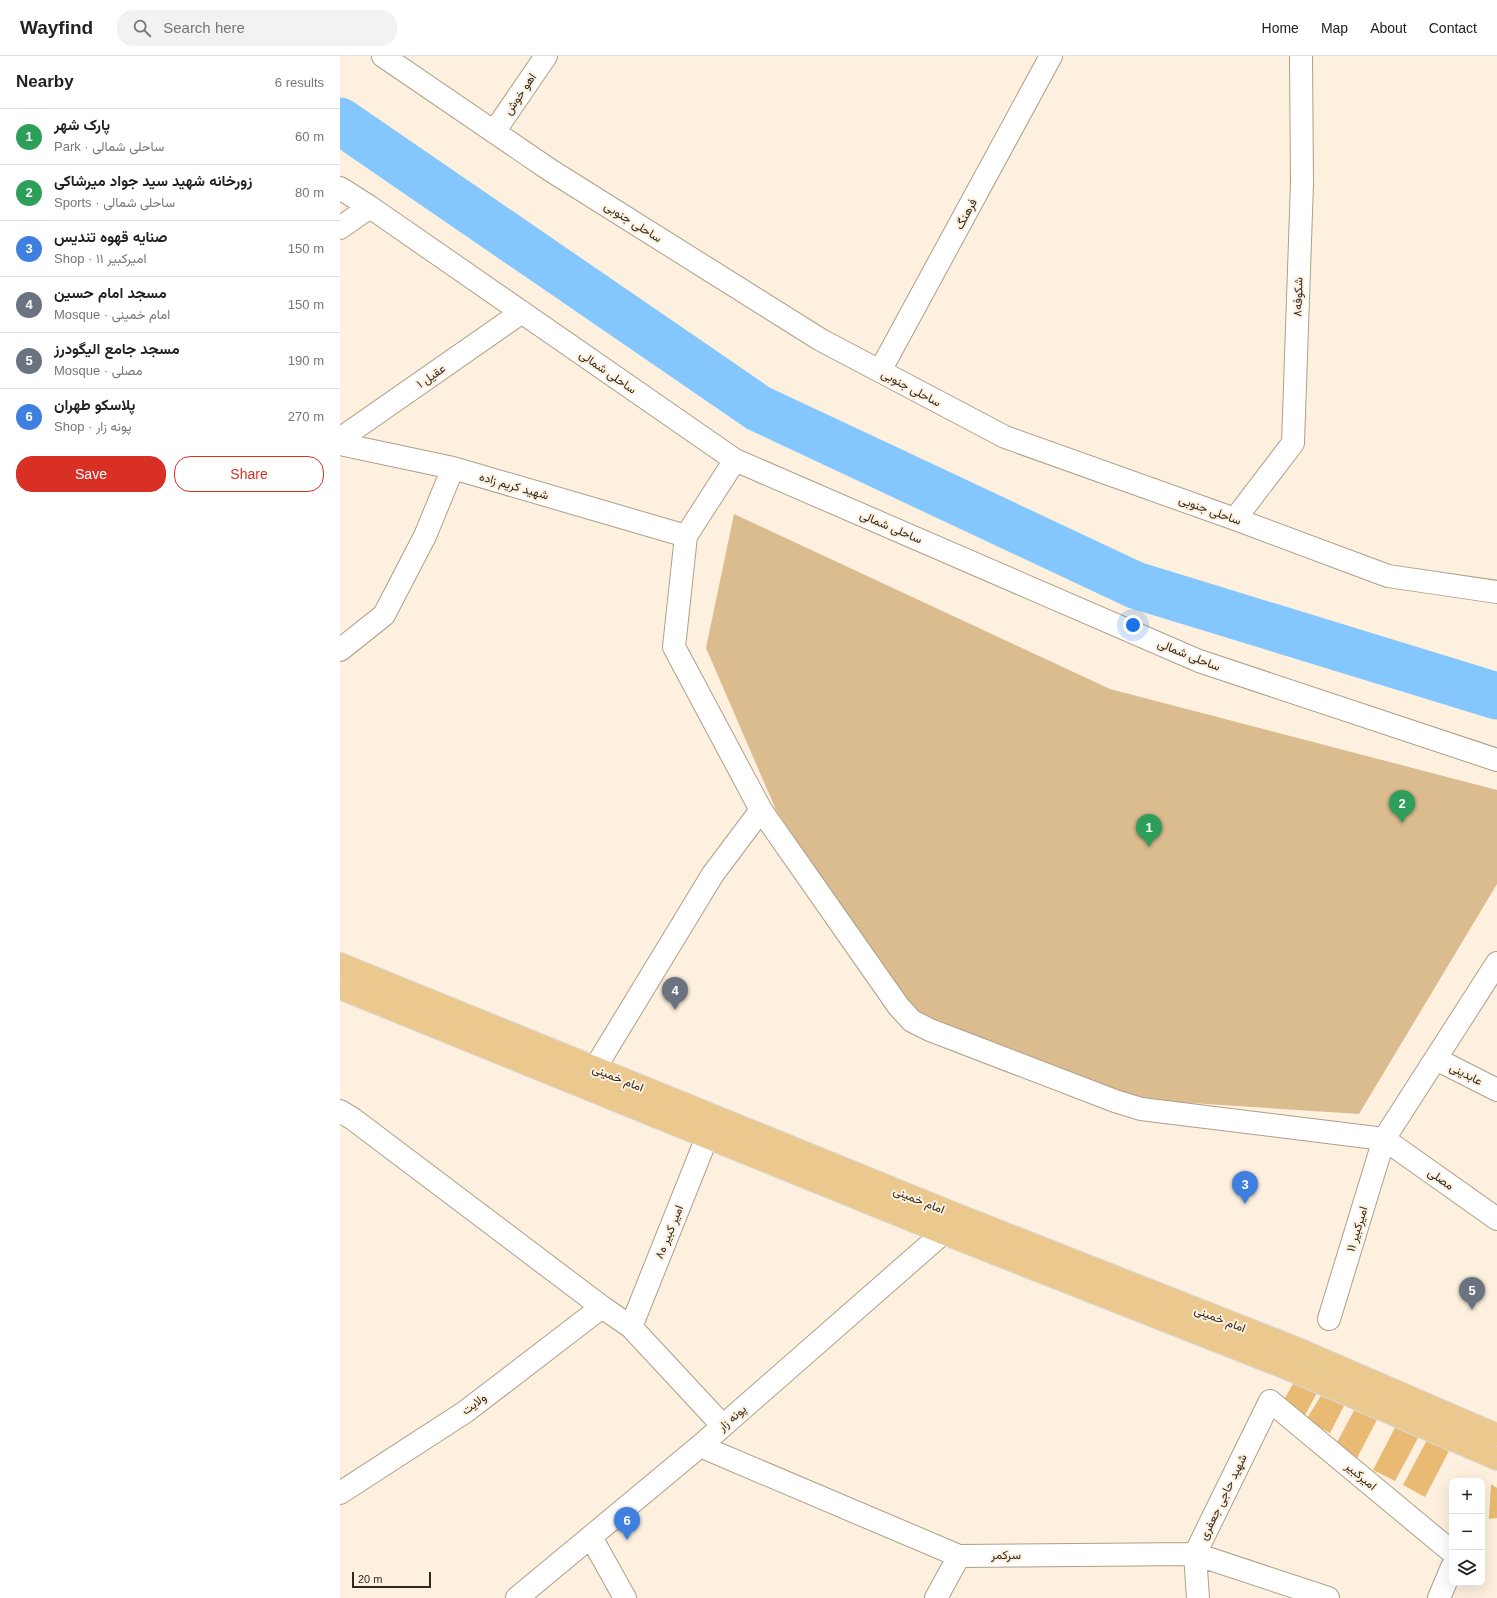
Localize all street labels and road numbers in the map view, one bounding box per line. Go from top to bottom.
street label: اهو خوش [501,70,540,118]
street label: فرهنگ [952,196,981,232]
street label: ساحلی جنوبی [601,199,664,246]
street label: شکوفه۸ [1290,277,1307,317]
street label: ساحلی شمالی [576,347,639,398]
street label: عقیل ۱ [414,361,449,392]
street label: ساحلی جنوبی [878,366,943,410]
street label: شهید کریم زاده [477,469,550,504]
street label: ساحلی جنوبی [1177,492,1243,529]
street label: ساحلی شمالی [857,508,924,547]
street label: ساحلی شمالی [1155,636,1222,675]
street label: عابدینی [1447,1060,1485,1089]
street label: امام خمینی [590,1061,646,1096]
street label: مصلی [1425,1165,1457,1194]
street label: امام خمینی [891,1183,947,1218]
street label: امیر کبیر ه۸ [652,1203,687,1261]
street label: امیرکبیر ۱۱ [1343,1205,1371,1254]
street label: امام خمینی [1192,1303,1248,1336]
street label: ولایت [459,1390,490,1419]
street label: پونه زار [714,1402,750,1435]
street label: شهید حاجی جعفری [1196,1452,1251,1543]
street label: امیرکبیر [1341,1458,1379,1494]
street label: سرکمر [990,1548,1021,1563]

